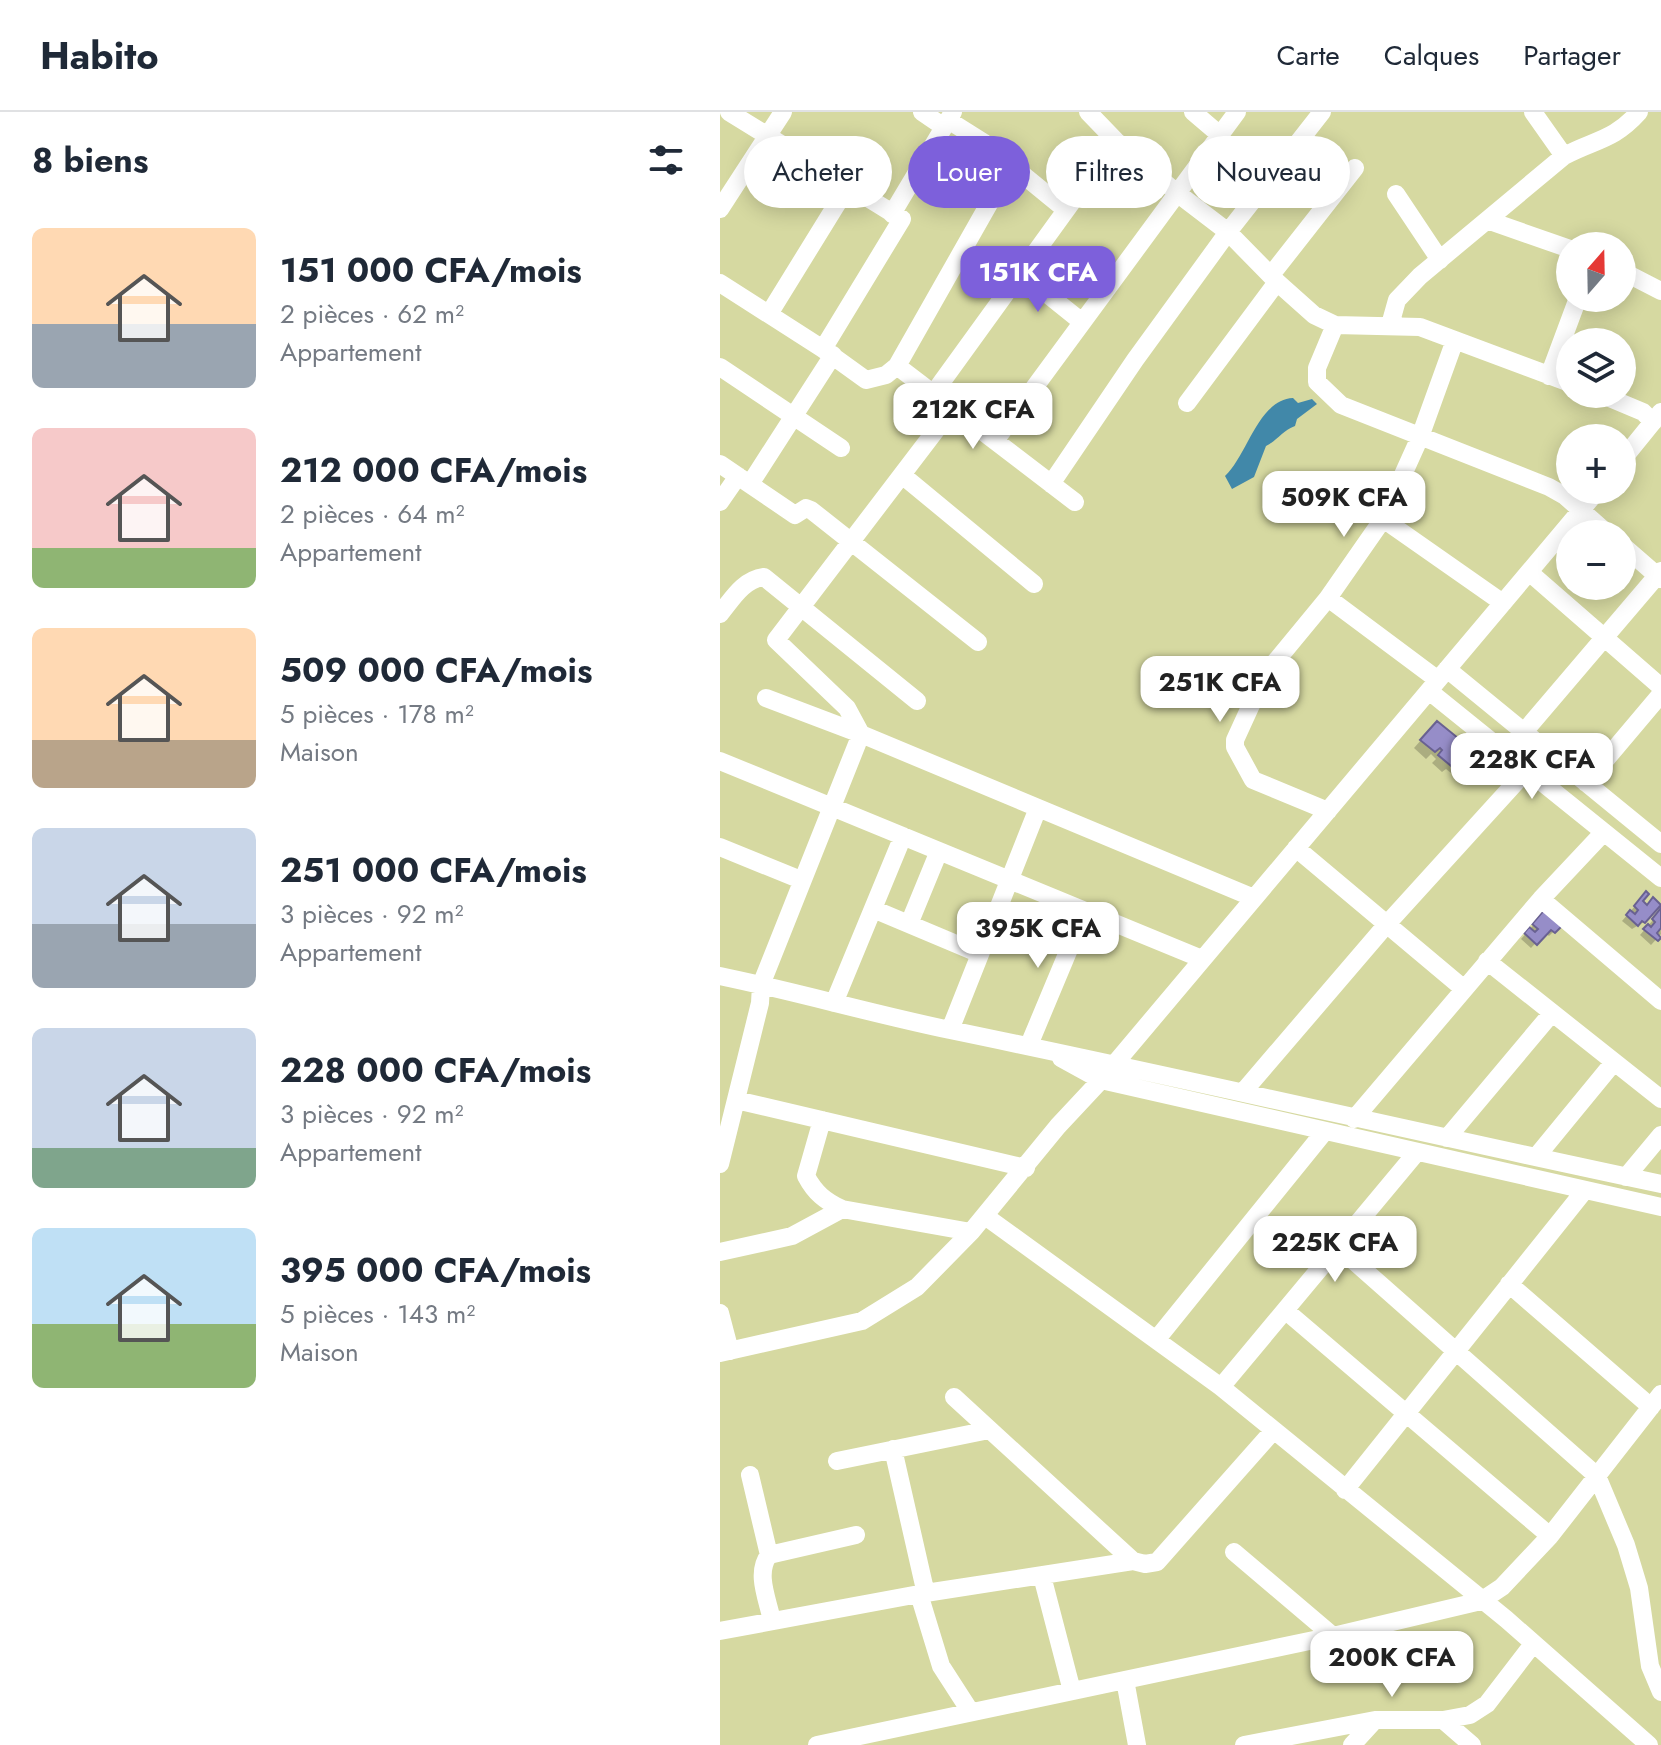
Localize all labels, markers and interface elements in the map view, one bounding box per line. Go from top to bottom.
text: Habito [40,28,159,83]
text: Carte [1276,35,1340,76]
text: Calques [1384,35,1479,76]
text: Partager [1523,35,1621,76]
text: 8 biens [32,136,148,185]
chip: Acheter [744,136,892,208]
chip: Louer [908,136,1030,208]
chip: Filtres [1046,136,1172,208]
chip: Nouveau [1188,136,1350,208]
icon: filters [644,138,688,182]
north arrow [1556,232,1636,312]
map controls [1556,232,1636,600]
text: 151 000 CFA/mois [280,246,582,295]
pin: 151K CFA [955,246,1121,314]
text: 151K CFA [978,253,1098,291]
icon: home [96,260,192,356]
text: 2 pièces · 62 m² [280,295,464,333]
button: layers [1556,328,1636,408]
text: Appartement [280,333,421,371]
pin: 212K CFA [890,383,1056,451]
text: 212K CFA [911,390,1035,428]
button: + [1556,424,1636,504]
text: 212 000 CFA/mois [280,446,587,495]
icon: home [96,460,192,556]
pin: 509K CFA [1261,471,1427,539]
text: 509K CFA [1280,478,1408,516]
text: 2 pièces · 64 m² [280,495,464,533]
button: − [1556,520,1636,600]
text: Appartement [280,533,421,571]
text: 509 000 CFA/mois [280,646,593,695]
pin: 251K CFA [1137,656,1303,724]
icon: home [96,660,192,756]
text: 251K CFA [1159,663,1281,701]
text: 5 pièces · 178 m² [280,695,474,733]
text: Maison [280,733,359,771]
pin: 228K CFA [1449,733,1615,801]
text: 228K CFA [1469,740,1595,778]
text: 251 000 CFA/mois [280,846,587,895]
icon: home [96,860,192,956]
text: 3 pièces · 92 m² [280,895,464,933]
pin: 395K CFA [955,902,1121,970]
text: 395K CFA [975,909,1101,947]
text: Appartement [280,933,421,971]
text: 228 000 CFA/mois [280,1046,591,1095]
icon: home [96,1060,192,1156]
text: 3 pièces · 92 m² [280,1095,464,1133]
text: Appartement [280,1133,421,1171]
pin: 225K CFA [1252,1216,1418,1284]
text: 225K CFA [1272,1223,1398,1261]
text: 395 000 CFA/mois [280,1246,591,1295]
icon: home [96,1260,192,1356]
text: 5 pièces · 143 m² [280,1295,475,1333]
text: Maison [280,1333,359,1371]
pin: 200K CFA [1309,1631,1475,1699]
text: 200K CFA [1328,1638,1456,1676]

